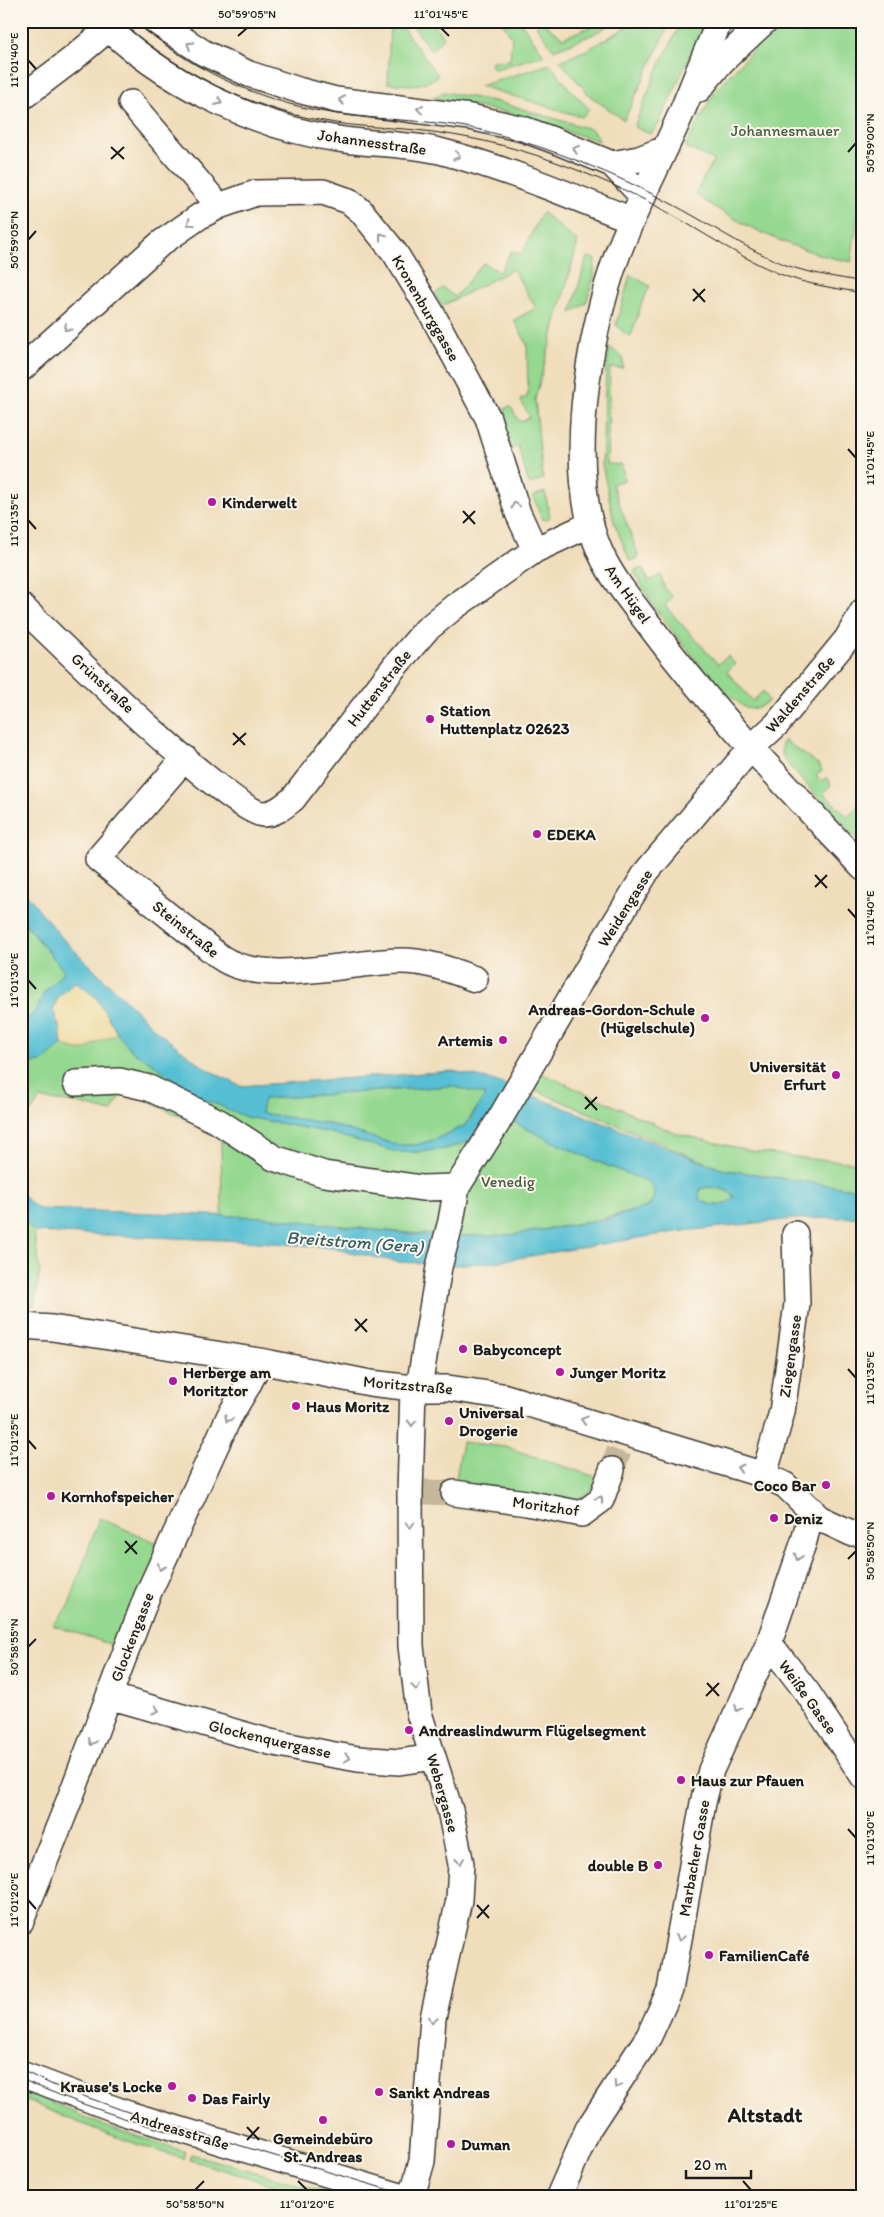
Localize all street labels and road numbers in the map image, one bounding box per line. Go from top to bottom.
street label: Johannesstraße [316,125,428,159]
street label: Kronenburggasse [388,251,464,365]
street label: Am Hügel [601,561,655,627]
street label: Huttenstraße [343,645,415,731]
street label: Grünstraße [67,649,139,717]
street label: Waldenstraße [761,651,839,737]
street label: Weidengasse [594,866,656,950]
street label: Steinstraße [149,896,223,962]
street label: Ziegengasse [775,1313,805,1399]
street label: Moritzstraße [362,1372,454,1398]
street label: Moritzhof [511,1492,581,1520]
street label: Glockengasse [106,1590,158,1684]
street label: Weiße Gasse [775,1656,841,1738]
street label: Glockenquergasse [207,1716,333,1762]
street label: Webergasse [423,1751,463,1835]
street label: Marbacher Gasse [674,1798,714,1918]
street label: Andreasstraße [128,2106,232,2154]

